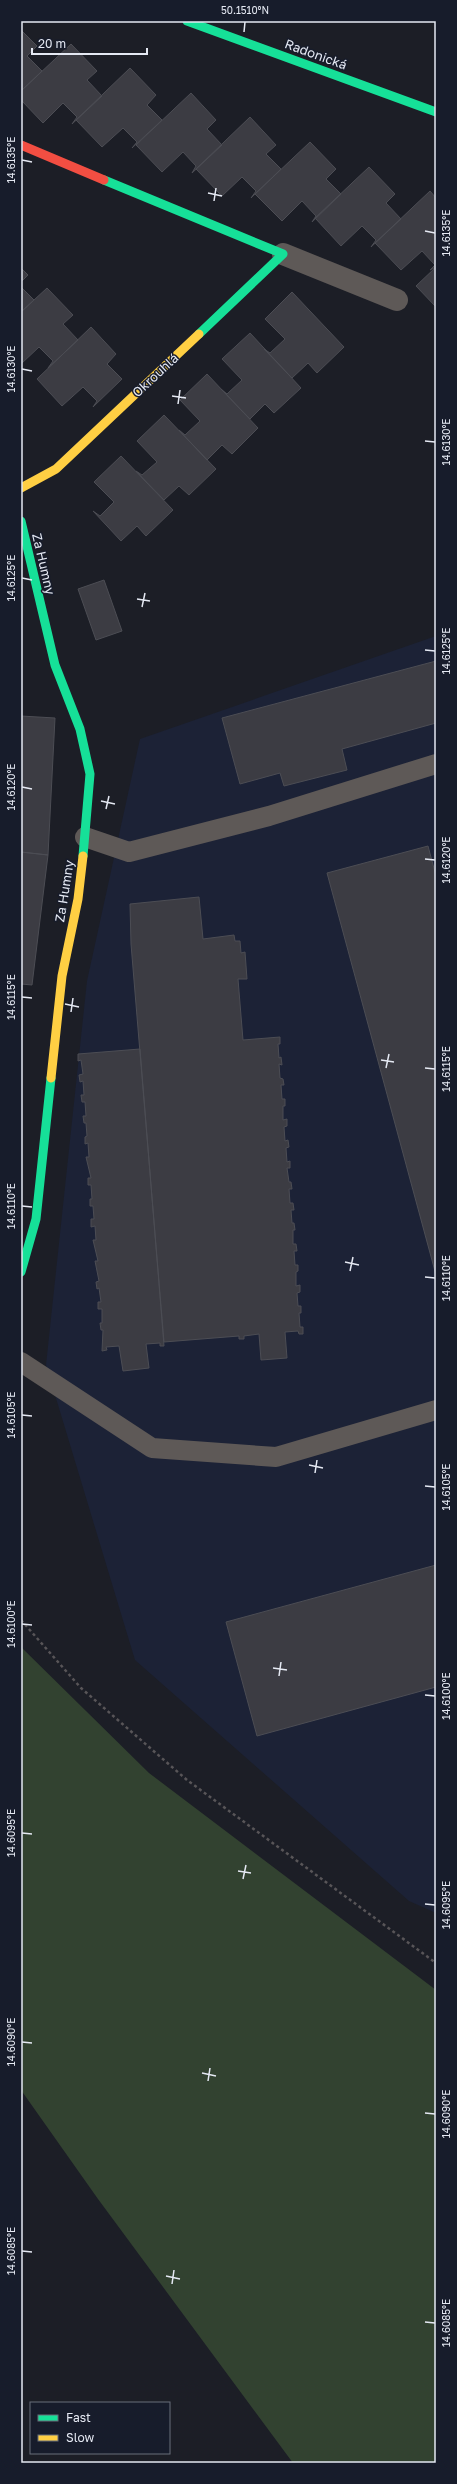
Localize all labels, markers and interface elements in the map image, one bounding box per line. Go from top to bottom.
text: 50.1510°N [221,4,269,16]
scale bar [32,30,147,56]
street label: Radonická [283,35,349,73]
text: 20 m [38,36,66,51]
text: 14.6135°E [5,137,17,183]
text: 14.6135°E [440,210,452,256]
text: 14.6130°E [5,346,17,392]
street label: Okrouhlá [129,350,181,400]
text: 14.6130°E [440,419,452,465]
street label: Za Humny [29,532,59,597]
text: 14.6125°E [5,555,17,601]
text: 14.6125°E [440,628,452,674]
text: 14.6120°E [5,764,17,810]
text: 14.6120°E [440,837,452,883]
street label: Za Humny [51,858,77,923]
text: 14.6115°E [5,974,17,1020]
text: 14.6115°E [440,1046,452,1092]
text: 14.6110°E [5,1183,17,1229]
text: 14.6110°E [440,1255,452,1301]
text: 14.6105°E [5,1392,17,1438]
text: 14.6105°E [440,1464,452,1510]
text: 14.6100°E [5,1600,17,1648]
text: 14.6100°E [440,1672,452,1720]
text: 14.6095°E [5,1809,17,1857]
text: 14.6095°E [440,1881,452,1929]
text: 14.6090°E [5,2018,17,2066]
text: 14.6090°E [440,2090,452,2138]
text: 14.6085°E [5,2227,17,2275]
text: 14.6085°E [440,2299,452,2347]
legend [30,2402,170,2454]
text: Fast [66,2410,91,2425]
text: Slow [66,2430,94,2445]

